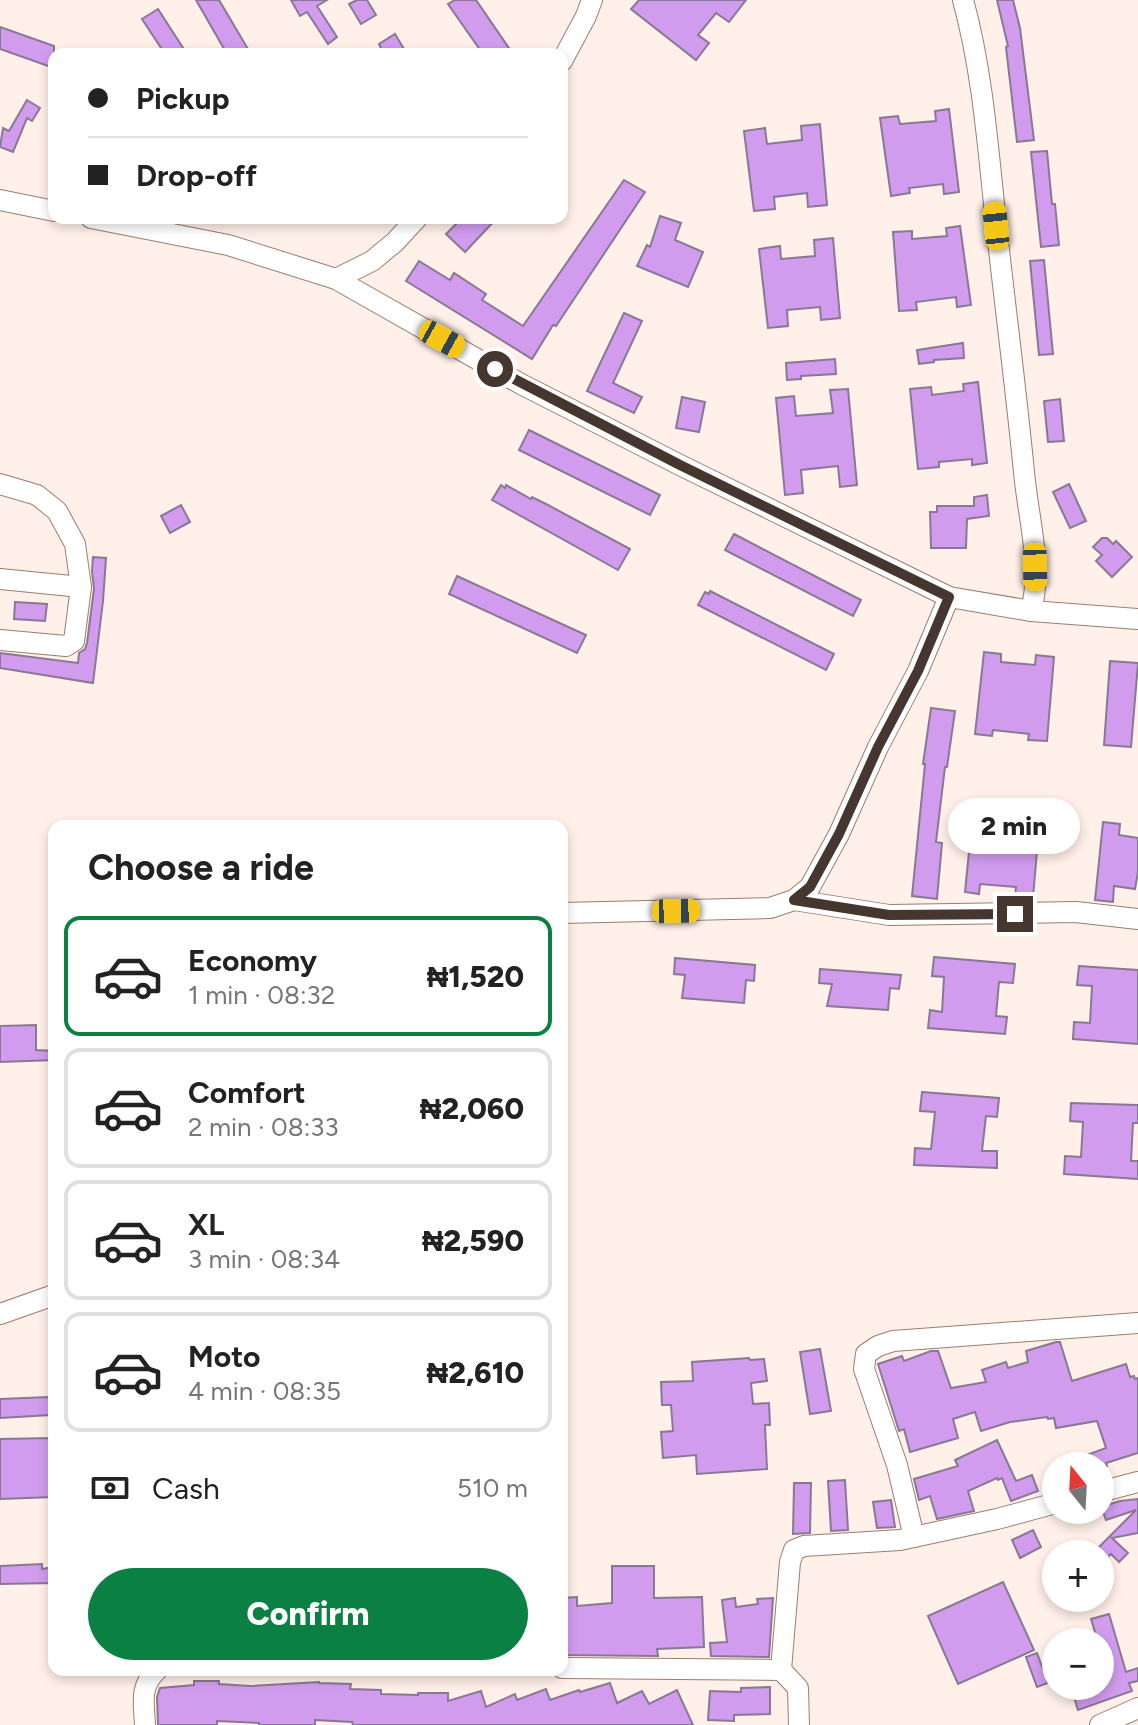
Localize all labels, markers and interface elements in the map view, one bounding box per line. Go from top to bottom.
text: Pickup [136,80,230,117]
text: Drop-off [136,157,257,194]
car [982,201,1010,251]
car [415,317,469,361]
route start [477,351,513,387]
car [1023,543,1047,591]
callout: 2 min [949,798,1081,854]
text: 2 min [981,810,1047,842]
text: Choose a ride [88,846,314,889]
route end [997,896,1033,932]
car [652,899,700,923]
icon: car [92,940,164,1012]
text: Economy [188,942,317,979]
text: ₦1,520 [427,958,524,995]
text: 1 min · 08:32 [188,979,335,1011]
icon: car [92,1072,164,1144]
text: Comfort [188,1074,306,1111]
text: ₦2,060 [420,1090,524,1127]
text: 2 min · 08:33 [188,1111,339,1143]
icon: car [92,1204,164,1276]
text: XL [188,1206,224,1243]
text: ₦2,590 [422,1222,524,1259]
text: 3 min · 08:34 [188,1243,340,1275]
icon: car [92,1336,164,1408]
text: Moto [188,1338,260,1375]
text: ₦2,610 [427,1354,524,1391]
text: 4 min · 08:35 [188,1375,341,1407]
north arrow [1042,1452,1114,1524]
map controls [1042,1452,1114,1700]
icon: cash [88,1466,132,1510]
text: Cash [152,1470,220,1507]
text: 510 m [457,1472,528,1504]
button: + [1042,1540,1114,1612]
button: Confirm [88,1568,528,1660]
button: − [1042,1628,1114,1700]

